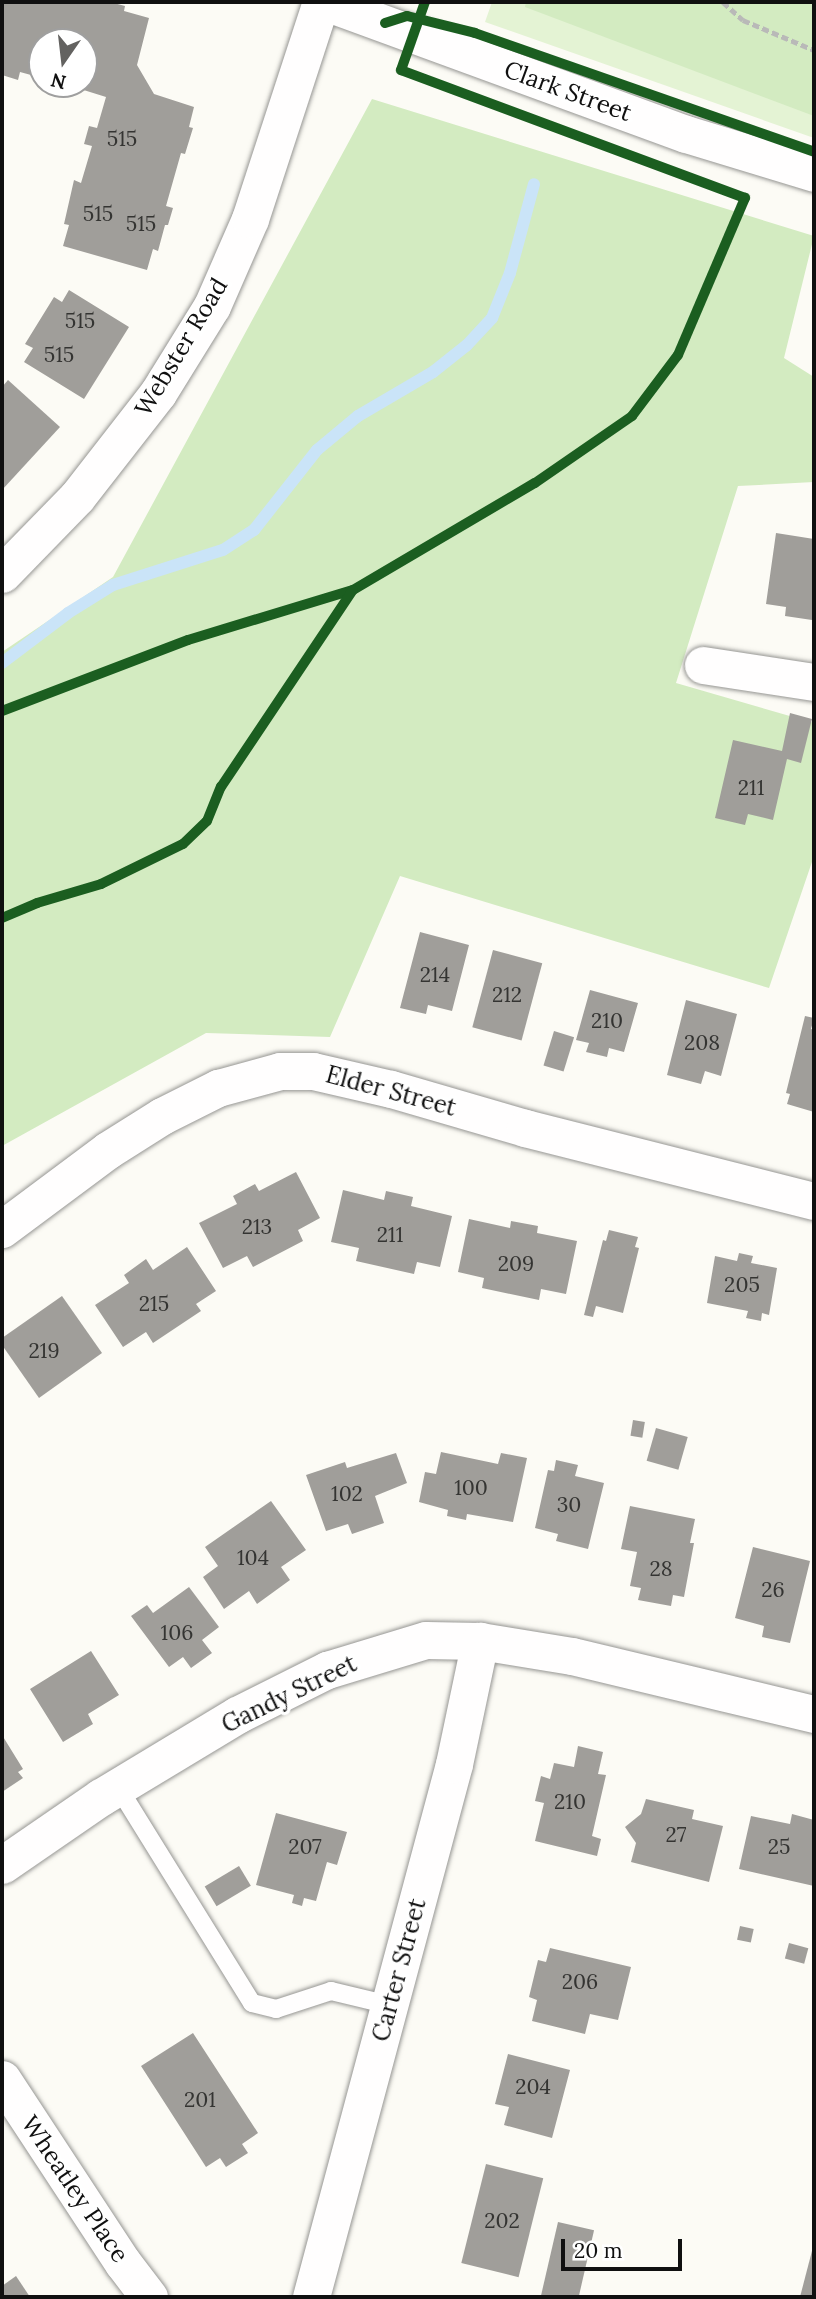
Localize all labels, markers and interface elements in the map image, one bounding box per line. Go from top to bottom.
north arrow [28,28,98,98]
street label: Clark Street [500,55,636,127]
text: N [48,68,68,95]
house number: 515 [107,126,137,152]
house number: 515 [83,201,113,227]
house number: 515 [126,211,156,237]
street label: Webster Road [129,273,233,421]
house number: 515 [65,308,95,334]
house number: 515 [44,342,74,368]
house number: 211 [738,775,764,801]
house number: 214 [420,962,450,988]
house number: 212 [492,982,522,1008]
house number: 210 [591,1008,623,1034]
house number: 208 [684,1030,720,1056]
street label: Elder Street [323,1060,459,1122]
house number: 213 [242,1214,272,1240]
house number: 211 [377,1222,403,1248]
house number: 209 [498,1251,534,1277]
house number: 205 [724,1272,760,1298]
house number: 215 [139,1291,169,1317]
house number: 219 [28,1338,60,1364]
house number: 100 [454,1475,488,1501]
house number: 102 [331,1481,363,1507]
house number: 30 [557,1492,581,1518]
house number: 104 [237,1545,269,1571]
house number: 28 [649,1556,673,1582]
house number: 26 [761,1577,785,1603]
house number: 106 [161,1620,193,1646]
street label: Gandy Street [217,1649,361,1739]
house number: 210 [554,1789,586,1815]
house number: 27 [666,1822,686,1848]
house number: 207 [288,1834,322,1860]
house number: 25 [768,1834,790,1860]
street label: Carter Street [366,1895,432,2045]
house number: 206 [562,1969,598,1995]
house number: 204 [515,2074,551,2100]
house number: 201 [184,2087,216,2113]
street label: Wheatley Place [15,2110,135,2268]
house number: 202 [484,2208,520,2234]
scale bar [564,2226,685,2270]
text: 20 m [574,2237,623,2264]

